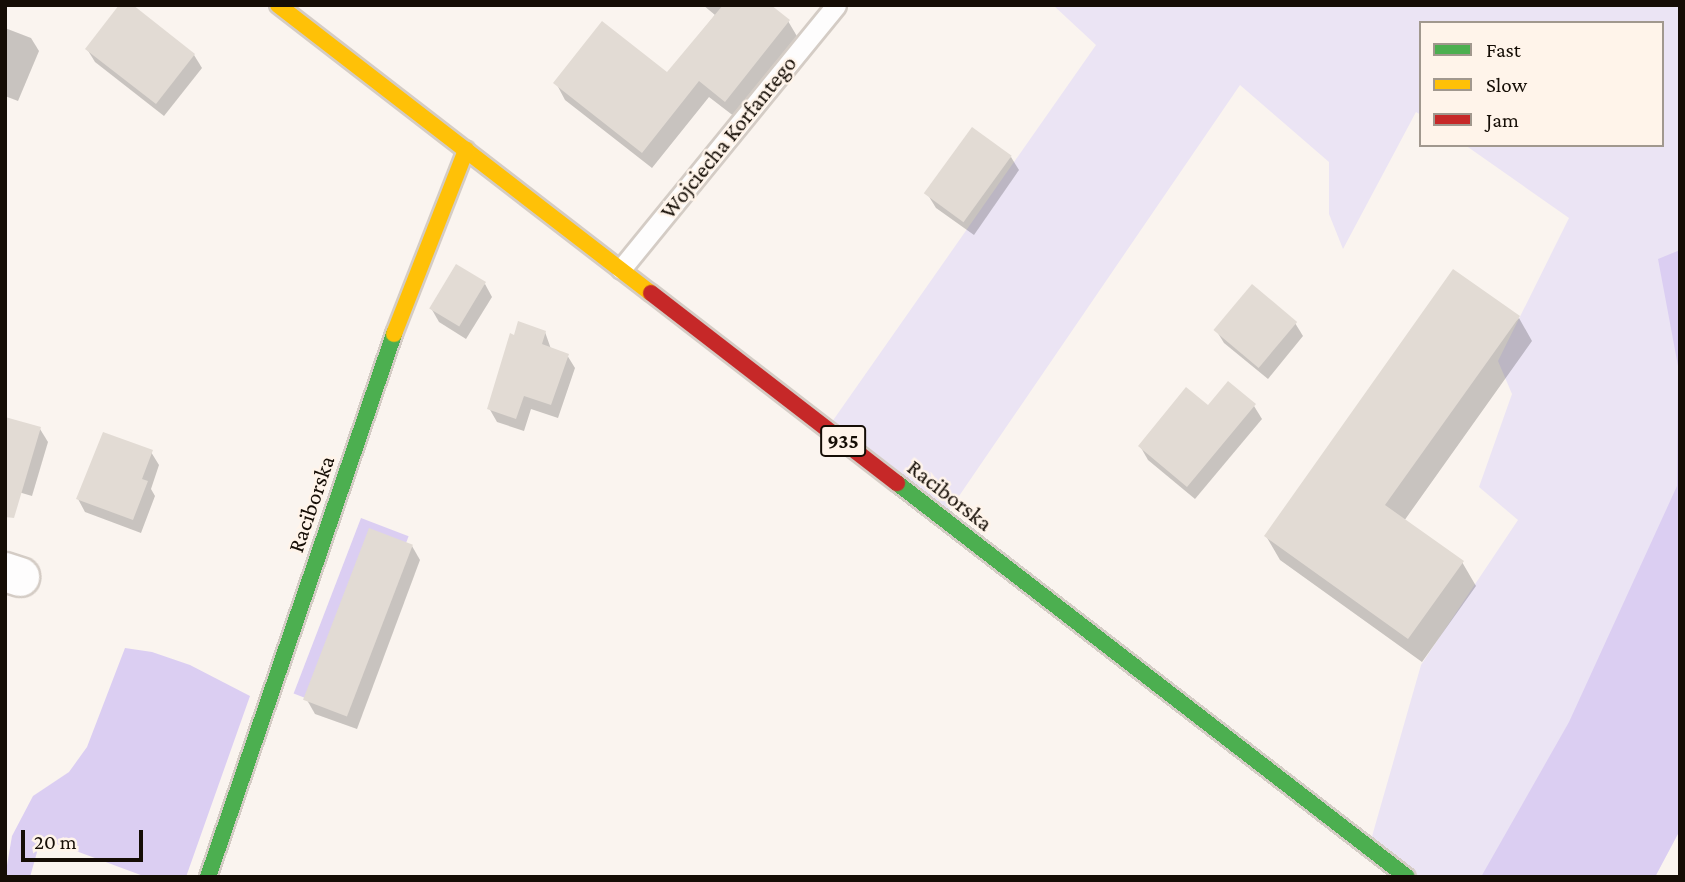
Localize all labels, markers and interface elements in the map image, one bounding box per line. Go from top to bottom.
legend [1419,21,1664,147]
text: Fast [1486,38,1521,62]
street label: Wojciecha Korfantego [654,50,802,224]
text: Slow [1486,73,1527,97]
text: Jam [1486,108,1519,132]
road number: 935 [818,424,868,458]
street label: Raciborska [282,452,340,556]
street label: Raciborska [902,453,998,537]
scale bar [24,816,147,860]
text: 20 m [34,830,77,854]

